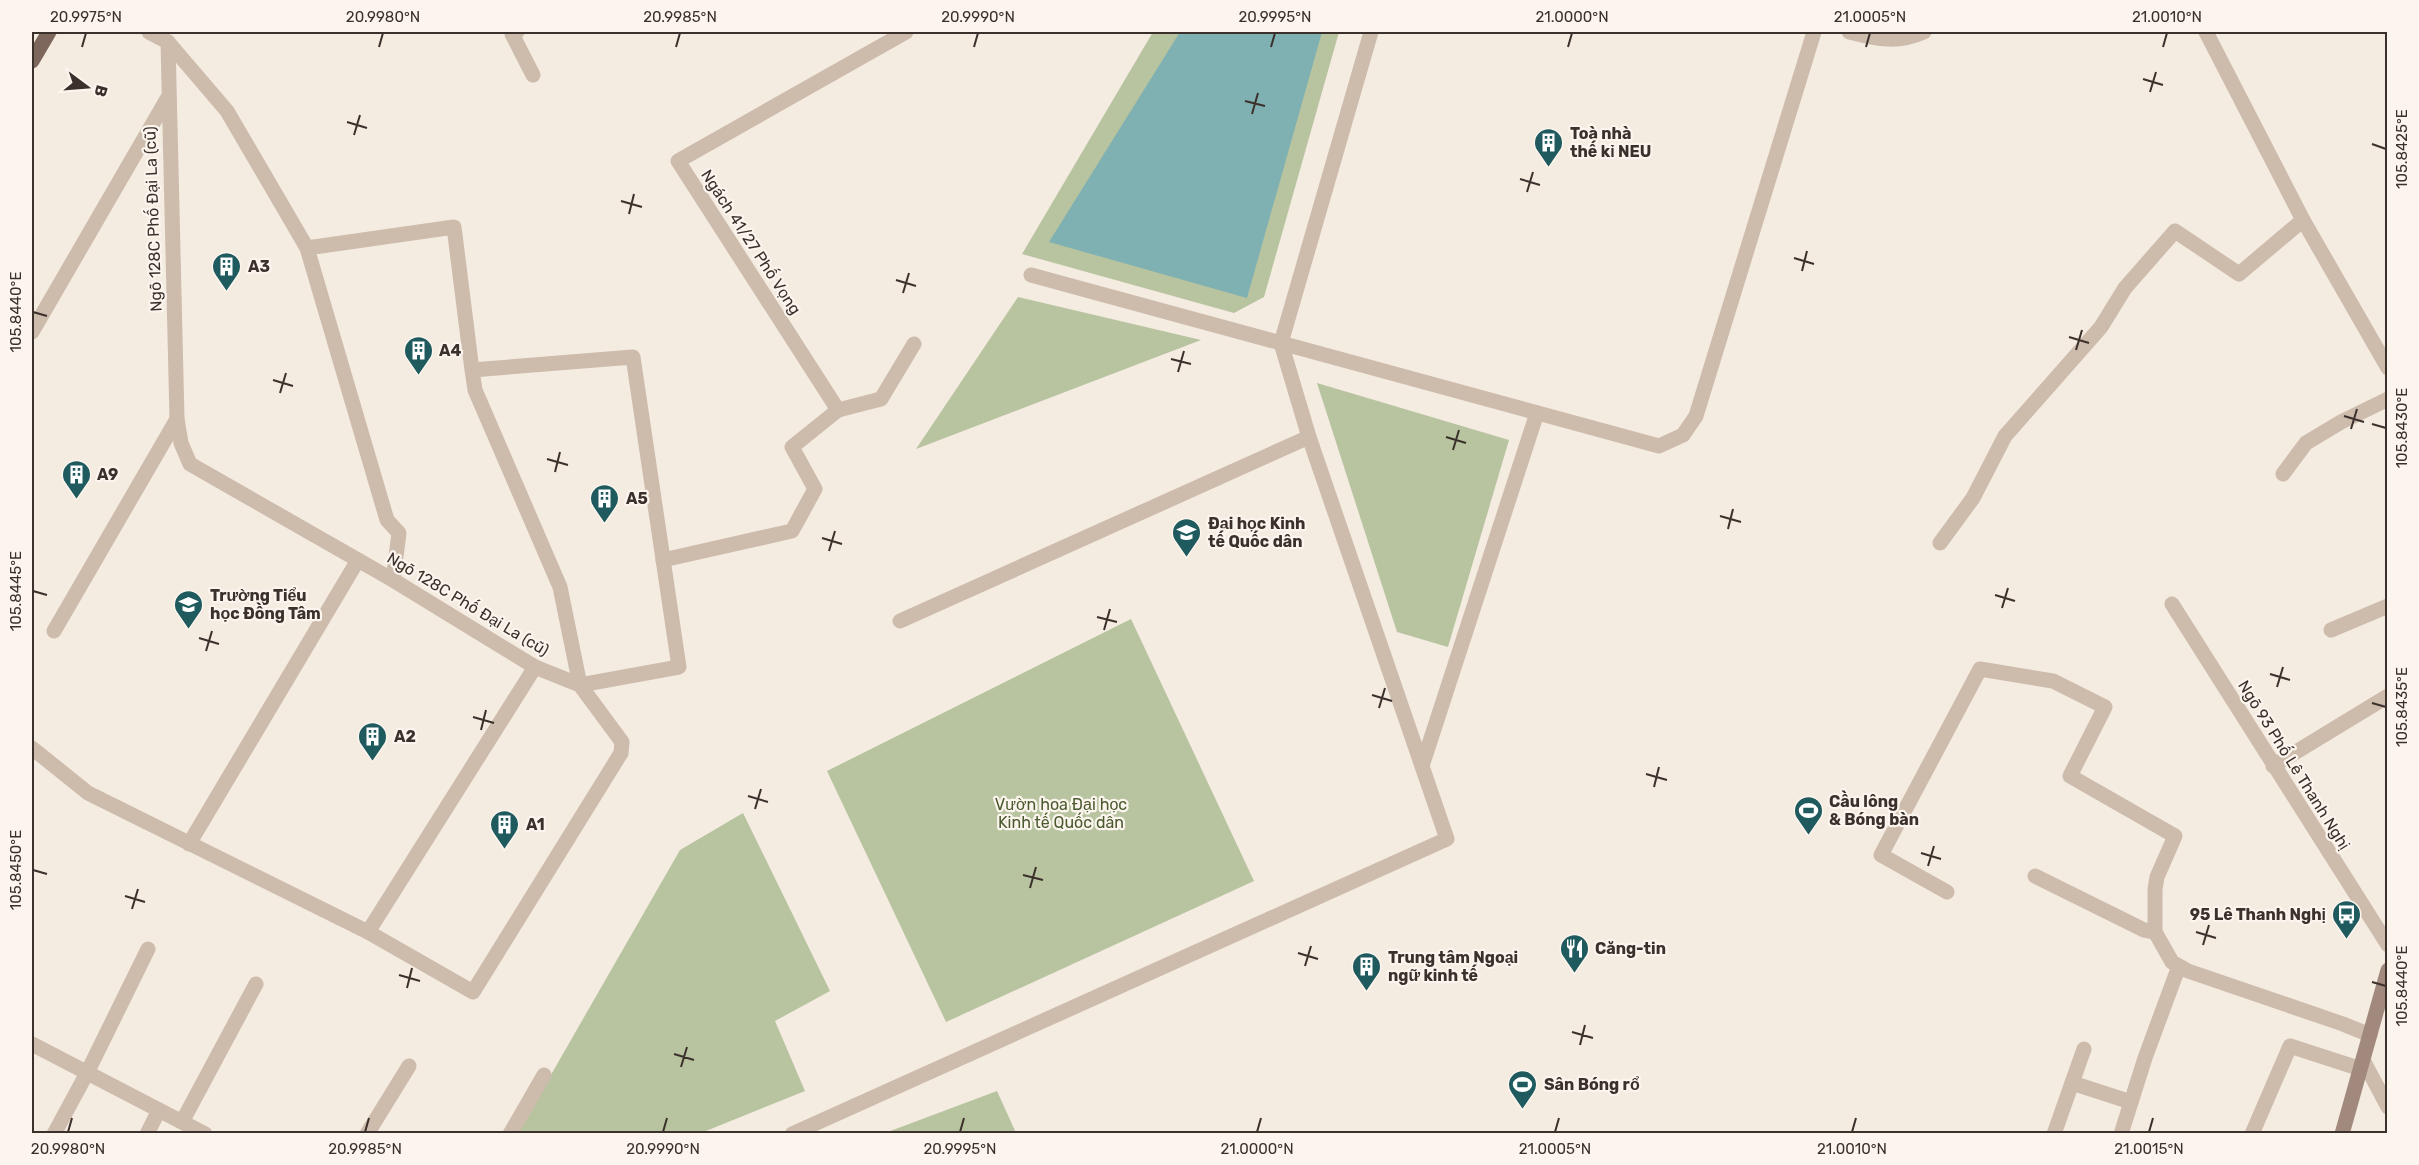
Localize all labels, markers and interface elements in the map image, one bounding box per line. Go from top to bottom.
text: 20.9975°N [50,8,122,26]
text: 20.9980°N [346,8,420,26]
text: 20.9985°N [643,8,717,26]
text: 20.9990°N [941,8,1015,26]
text: 20.9995°N [1238,8,1312,26]
text: 21.0000°N [1535,8,1609,26]
text: 21.0005°N [1834,8,1906,26]
text: 21.0010°N [2132,8,2202,26]
north arrow [57,57,117,117]
text: B [90,83,112,99]
text: 105.8425°E [2393,109,2411,189]
place label: Toà nhà thế kỉ NEU [1570,124,1651,161]
street label: Ngõ 128C Phố Đại La (cũ) [139,126,166,312]
building icon: Toà nhà thế kỉ NEU [1533,126,1565,168]
street label: Ngách 41/27 Phố Vọng [697,165,806,318]
building icon: A3 [211,250,243,292]
place label: A3 [248,257,270,276]
text: 105.8440°E [7,272,25,352]
building icon: A4 [402,334,434,376]
place label: A4 [439,341,461,360]
text: 105.8430°E [2393,388,2411,468]
building icon: A9 [60,458,92,500]
place label: A9 [97,465,118,484]
building icon: A5 [589,482,621,524]
place label: A5 [626,489,648,508]
place label: Đại học Kinh tế Quốc dân [1208,514,1306,551]
school or university icon: Đại học Kinh tế Quốc dân [1171,516,1203,558]
street label: Ngõ 128C Phố Đại La (cũ) [384,547,553,660]
text: 105.8445°E [7,551,25,631]
place label: Trường Tiểu học Đồng Tâm [210,586,321,623]
school or university icon: Trường Tiểu học Đồng Tâm [173,588,205,630]
text: 105.8435°E [2393,667,2411,747]
street label: Ngõ 93 Phố Lê Thanh Nghị [2234,676,2355,853]
building icon: A2 [357,720,389,762]
place label: A2 [394,727,416,746]
place label: Cầu lông & Bóng bàn [1829,790,1919,829]
sports icon: Cầu lông & Bóng bàn [1792,794,1824,836]
park label: Vườn hoa Đại học Kinh tế Quốc dân [995,795,1127,832]
building icon: A1 [489,808,521,850]
place label: A1 [526,815,545,834]
text: 105.8450°E [7,830,25,910]
bus stop icon: 95 Lê Thanh Nghị [2331,898,2363,940]
place label: 95 Lê Thanh Nghị [2190,905,2326,924]
restaurant icon: Căng-tin [1558,932,1590,974]
place label: Căng-tin [1595,939,1666,958]
text: 105.8440°E [2393,946,2411,1026]
place label: Trung tâm Ngoại ngữ kinh tế [1388,948,1518,985]
building icon: Trung tâm Ngoại ngữ kinh tế [1351,950,1383,992]
sports icon: Sân Bóng rổ [1507,1068,1539,1110]
place label: Sân Bóng rổ [1544,1075,1640,1094]
text: 20.9980°N [31,1140,105,1158]
text: 20.9985°N [328,1140,402,1158]
text: 20.9990°N [626,1140,700,1158]
text: 20.9995°N [923,1140,997,1158]
text: 21.0000°N [1220,1140,1294,1158]
text: 21.0005°N [1519,1140,1591,1158]
text: 21.0010°N [1817,1140,1887,1158]
text: 21.0015°N [2114,1140,2184,1158]

